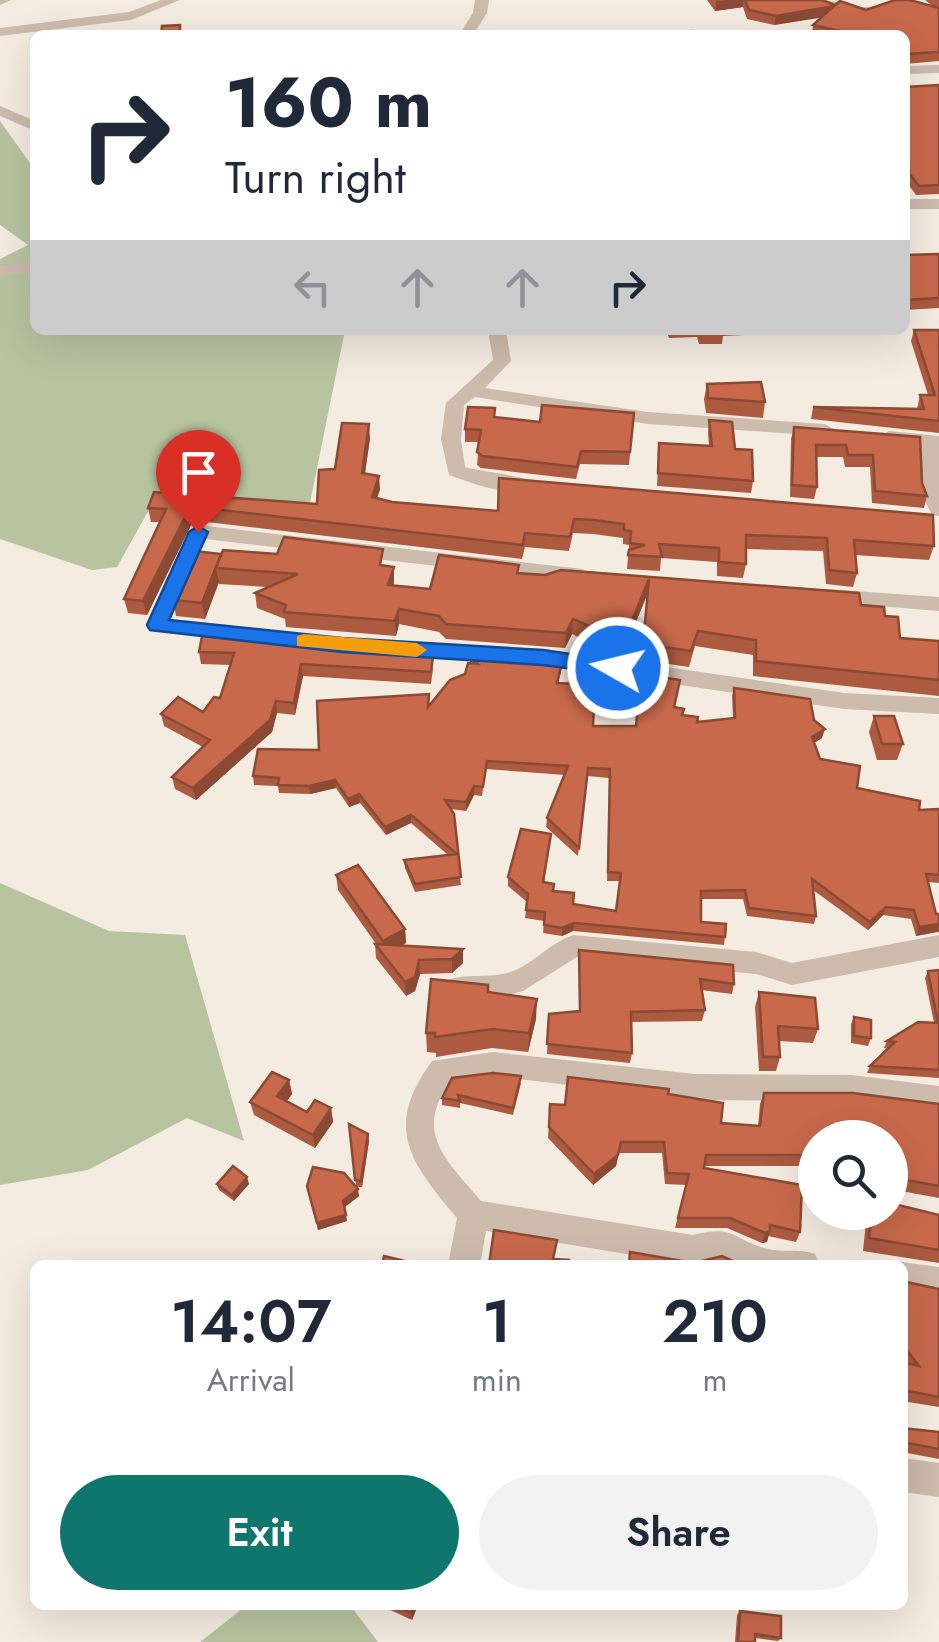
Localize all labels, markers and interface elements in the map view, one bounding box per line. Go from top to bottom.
text: 160 m [225,52,432,153]
icon: right [60,70,190,200]
text: Turn right [225,145,406,210]
icon: left [285,260,340,315]
icon: ahead [390,260,445,315]
icon: ahead [495,260,550,315]
icon: right [600,260,655,315]
pin [156,430,241,533]
icon: arrive [171,445,226,500]
position arrow [566,616,670,720]
map controls [798,1120,908,1230]
button: search [798,1120,908,1230]
text: 14:07 [170,1278,332,1365]
text: 1 [482,1278,512,1365]
text: 210 [662,1278,768,1365]
text: Arrival [207,1357,295,1403]
text: min [472,1357,522,1403]
text: m [702,1357,727,1403]
button: Exit [60,1475,459,1590]
button: Share [479,1475,878,1590]

